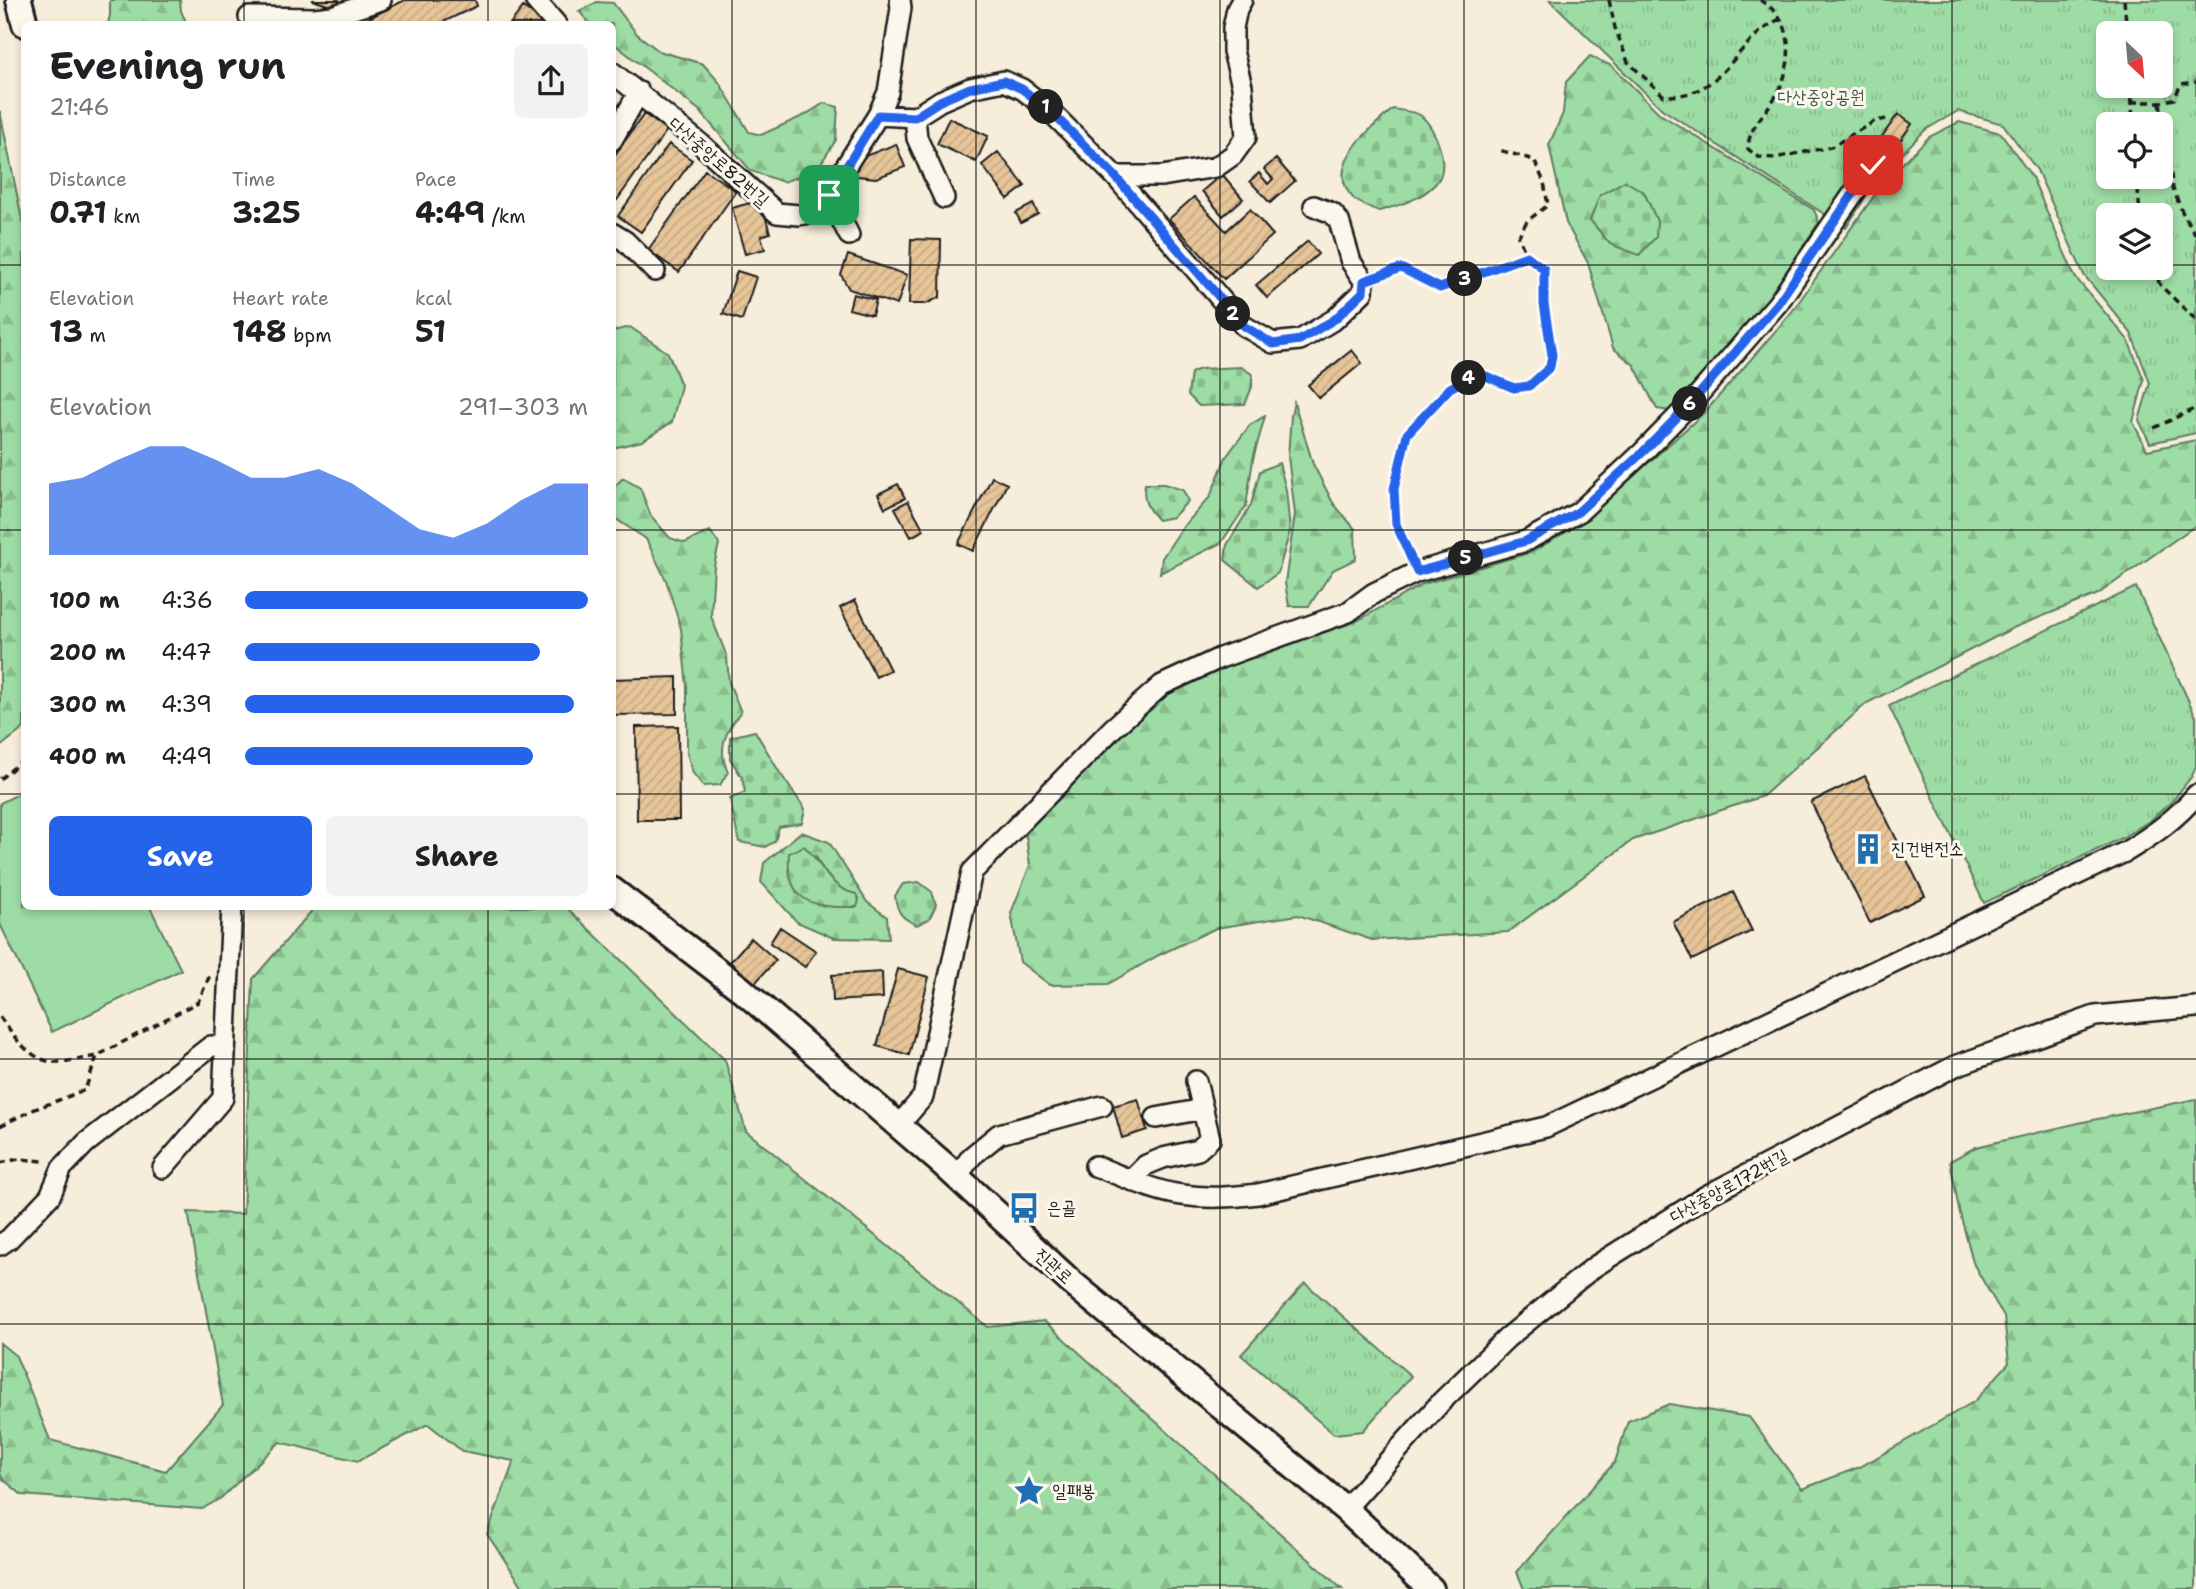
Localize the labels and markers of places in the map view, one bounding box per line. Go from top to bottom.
pin: 1 [1028,90,1064,124]
pin [1843,135,1903,195]
pin [799,165,859,225]
pin: 3 [1448,262,1482,296]
pin: 2 [1216,296,1250,332]
pin: 4 [1452,360,1486,396]
pin: 6 [1672,386,1708,422]
pin: 5 [1448,540,1484,576]
building icon: 진건변전소 [1851,832,1885,866]
place label: 진건변전소 [1891,837,1963,861]
bus stop icon: 은골 [1007,1191,1041,1225]
place label: 은골 [1047,1196,1076,1220]
place icon: 일패봉 [1012,1474,1046,1508]
place label: 일패봉 [1052,1479,1095,1503]

